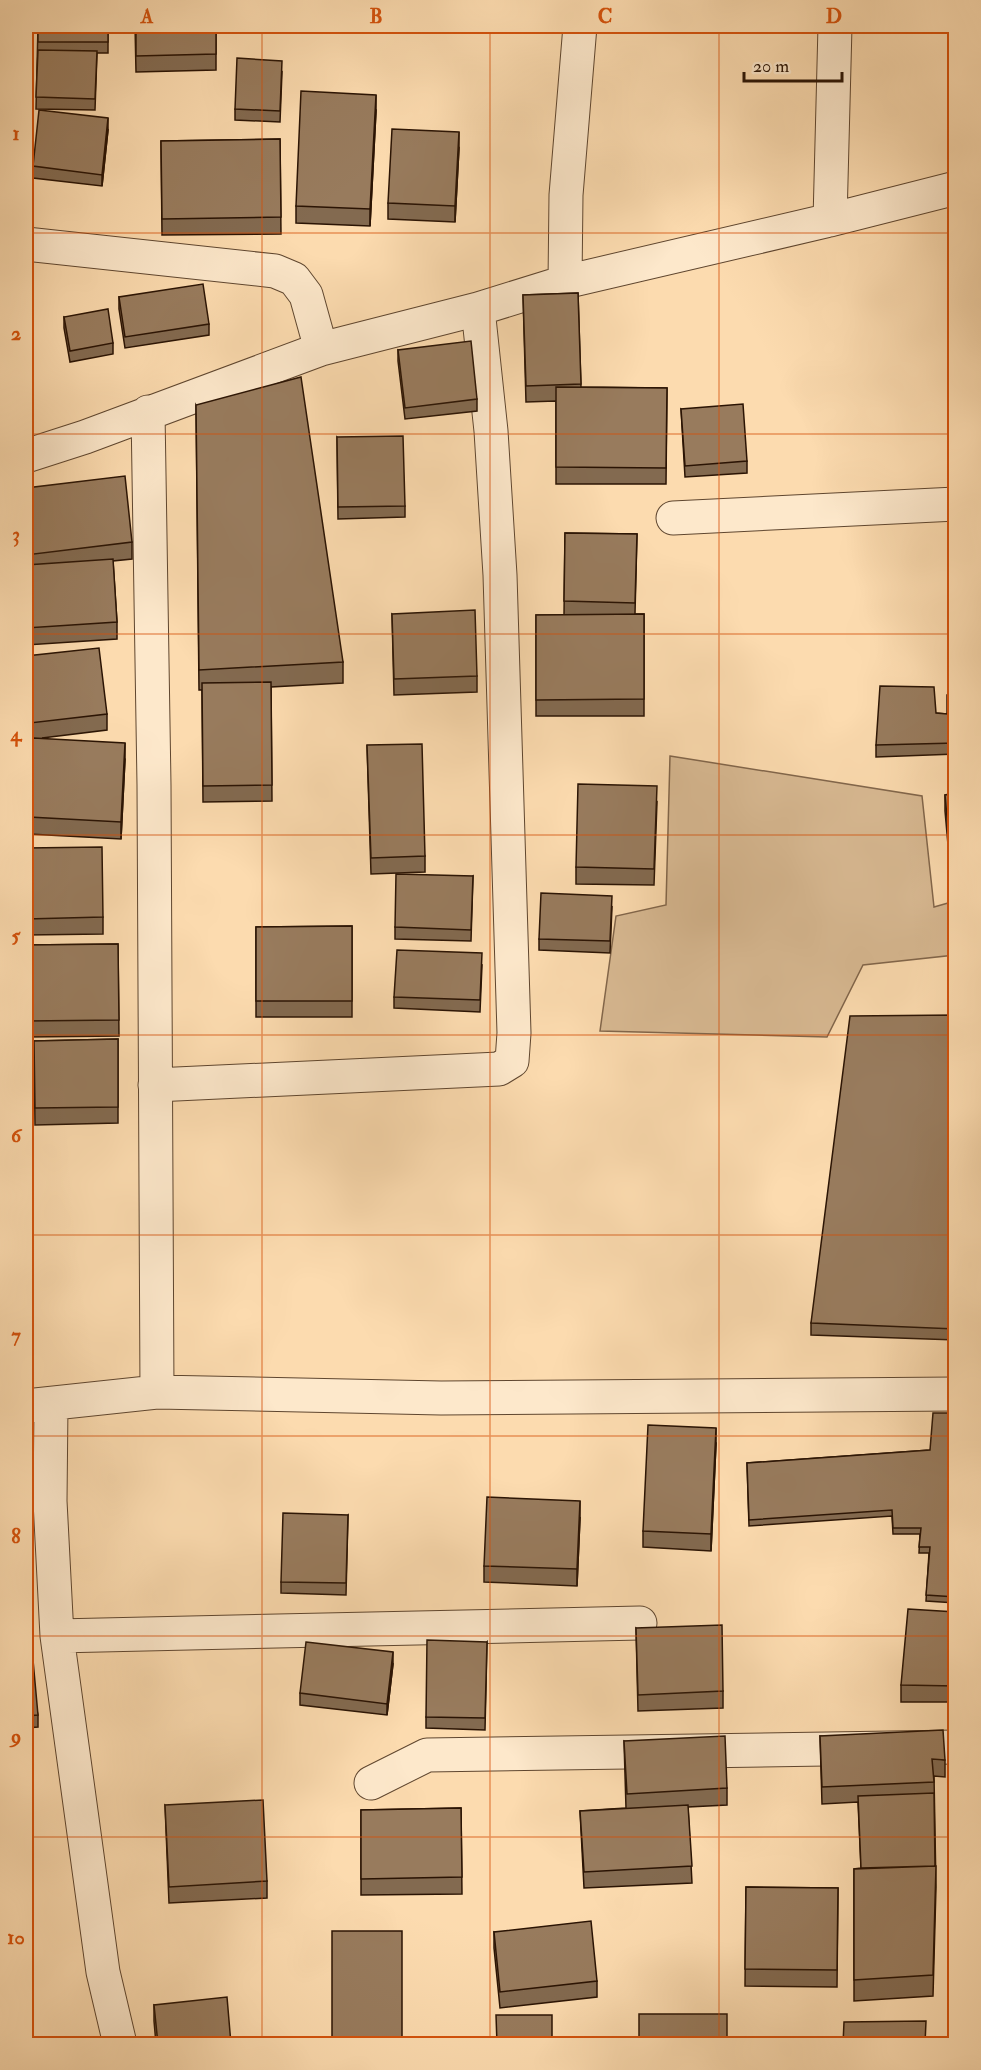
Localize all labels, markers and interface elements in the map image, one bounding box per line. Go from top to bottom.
text: A [140,4,154,29]
text: B [369,4,383,29]
text: C [598,4,612,29]
text: D [826,4,842,29]
scale bar [744,45,842,83]
text: 20 m [753,55,789,78]
text: 1 [12,121,20,146]
text: 2 [11,321,21,346]
text: 3 [12,522,20,547]
text: 4 [10,722,23,747]
text: 5 [12,923,22,948]
text: 6 [11,1123,23,1148]
text: 7 [11,1323,21,1348]
text: 8 [11,1524,21,1549]
text: 9 [9,1724,21,1749]
text: 10 [7,1925,25,1950]

